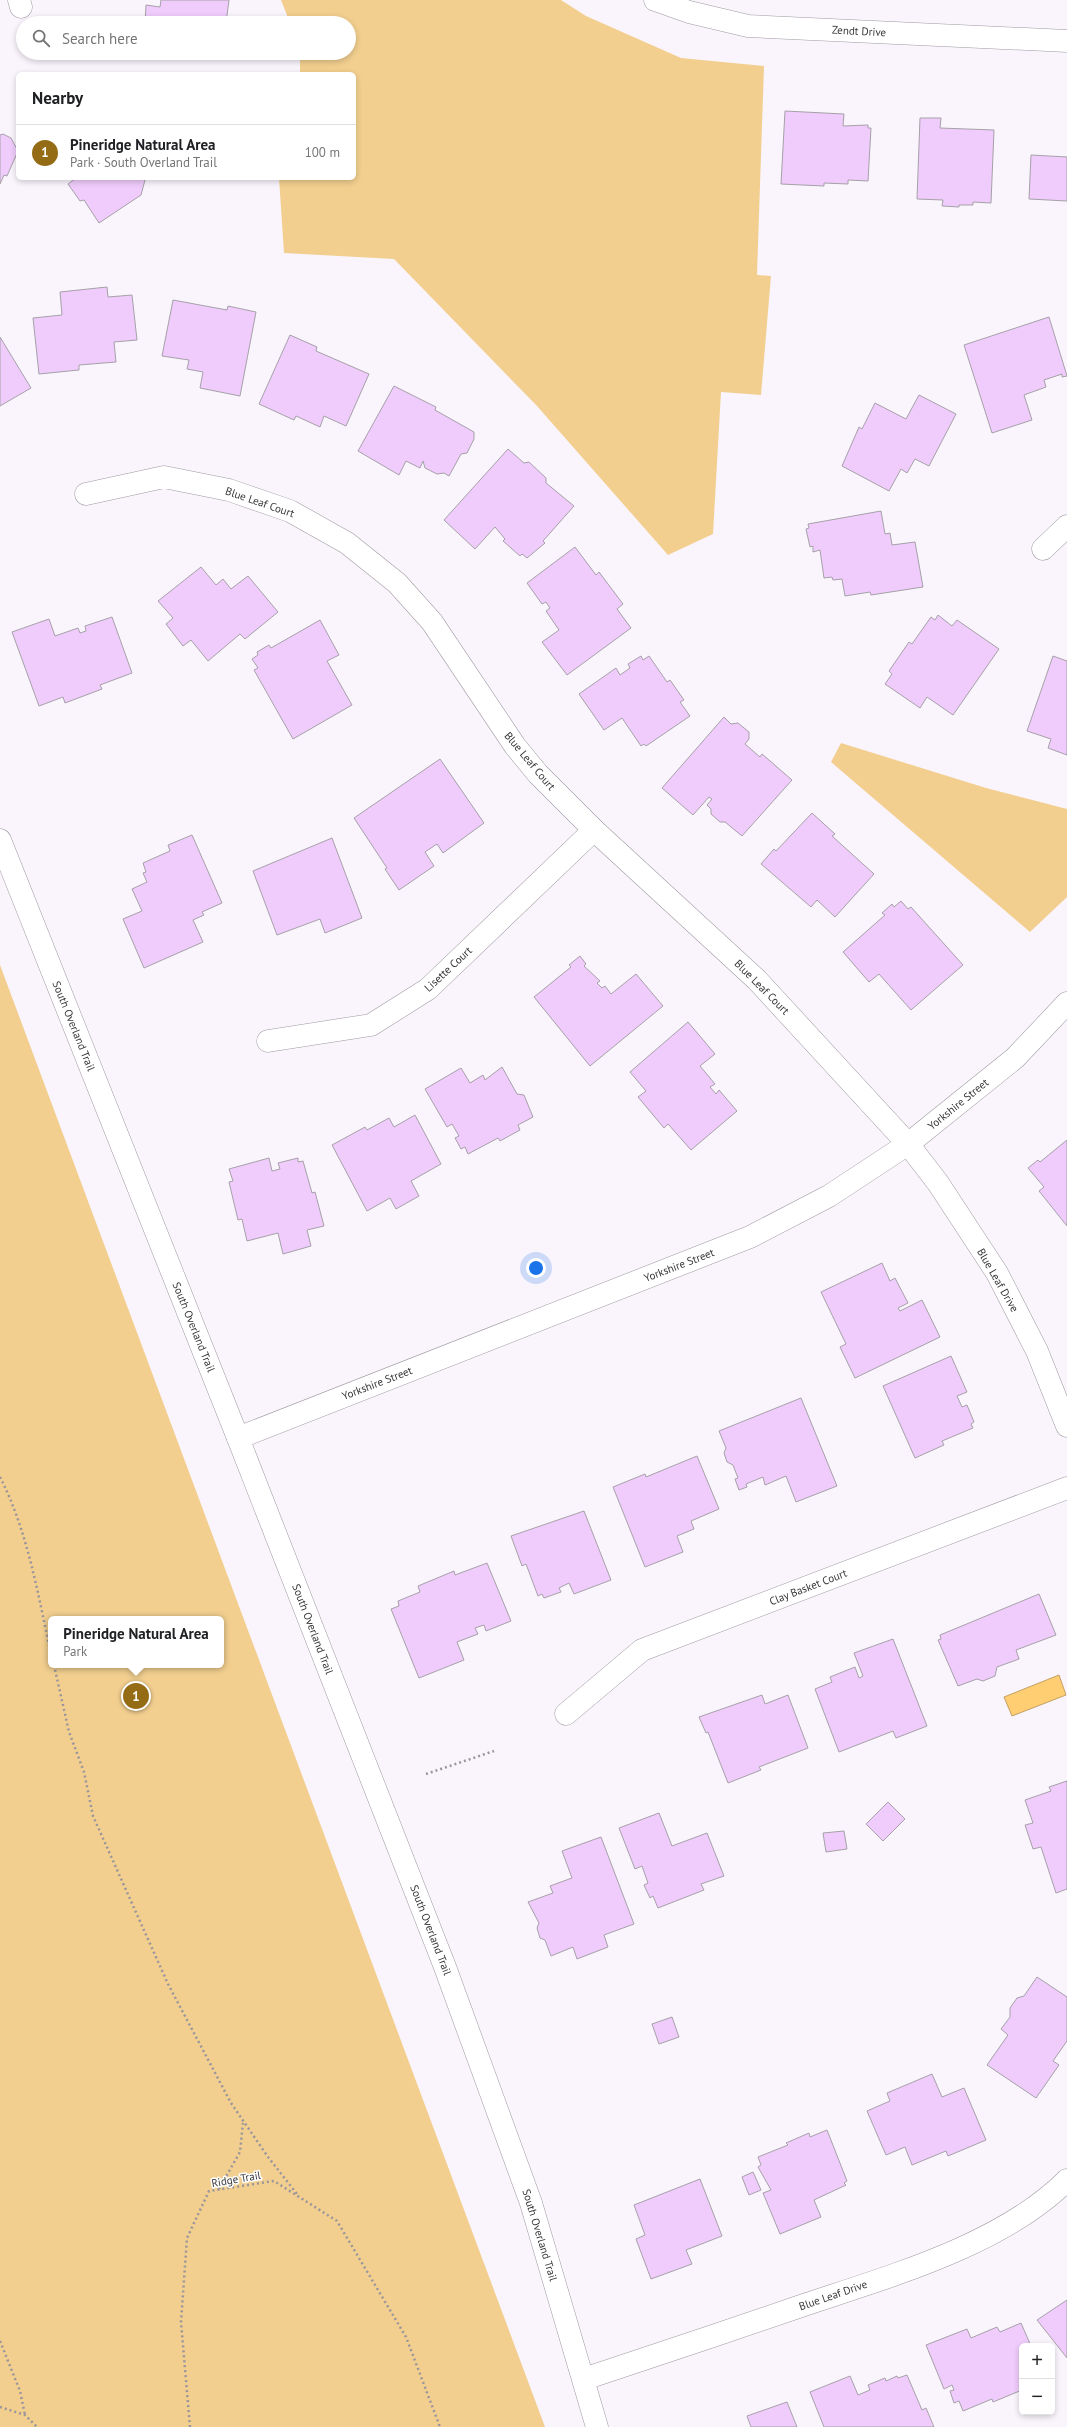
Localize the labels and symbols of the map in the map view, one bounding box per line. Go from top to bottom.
street label: Zendt Drive [832,23,887,39]
street label: Blue Leaf Court [224,484,297,520]
street label: Blue Leaf Court [501,729,559,793]
street label: Lisette Court [421,943,475,995]
street label: Blue Leaf Court [732,957,793,1018]
street label: South Overland Trail [50,979,99,1074]
street label: Yorkshire Street [925,1075,991,1133]
street label: Yorkshire Street [642,1245,716,1285]
street label: Blue Leaf Drive [974,1246,1022,1315]
your location [526,1258,546,1278]
street label: South Overland Trail [170,1280,219,1375]
street label: Yorkshire Street [340,1363,414,1403]
street label: Clay Basket Court [767,1566,849,1608]
street label: South Overland Trail [289,1582,337,1677]
pin: 1 [123,1681,149,1711]
street label: South Overland Trail [407,1883,455,1978]
street label: Ridge Trail [210,2168,263,2190]
street label: South Overland Trail [519,2187,561,2284]
street label: Blue Leaf Drive [797,2277,869,2313]

